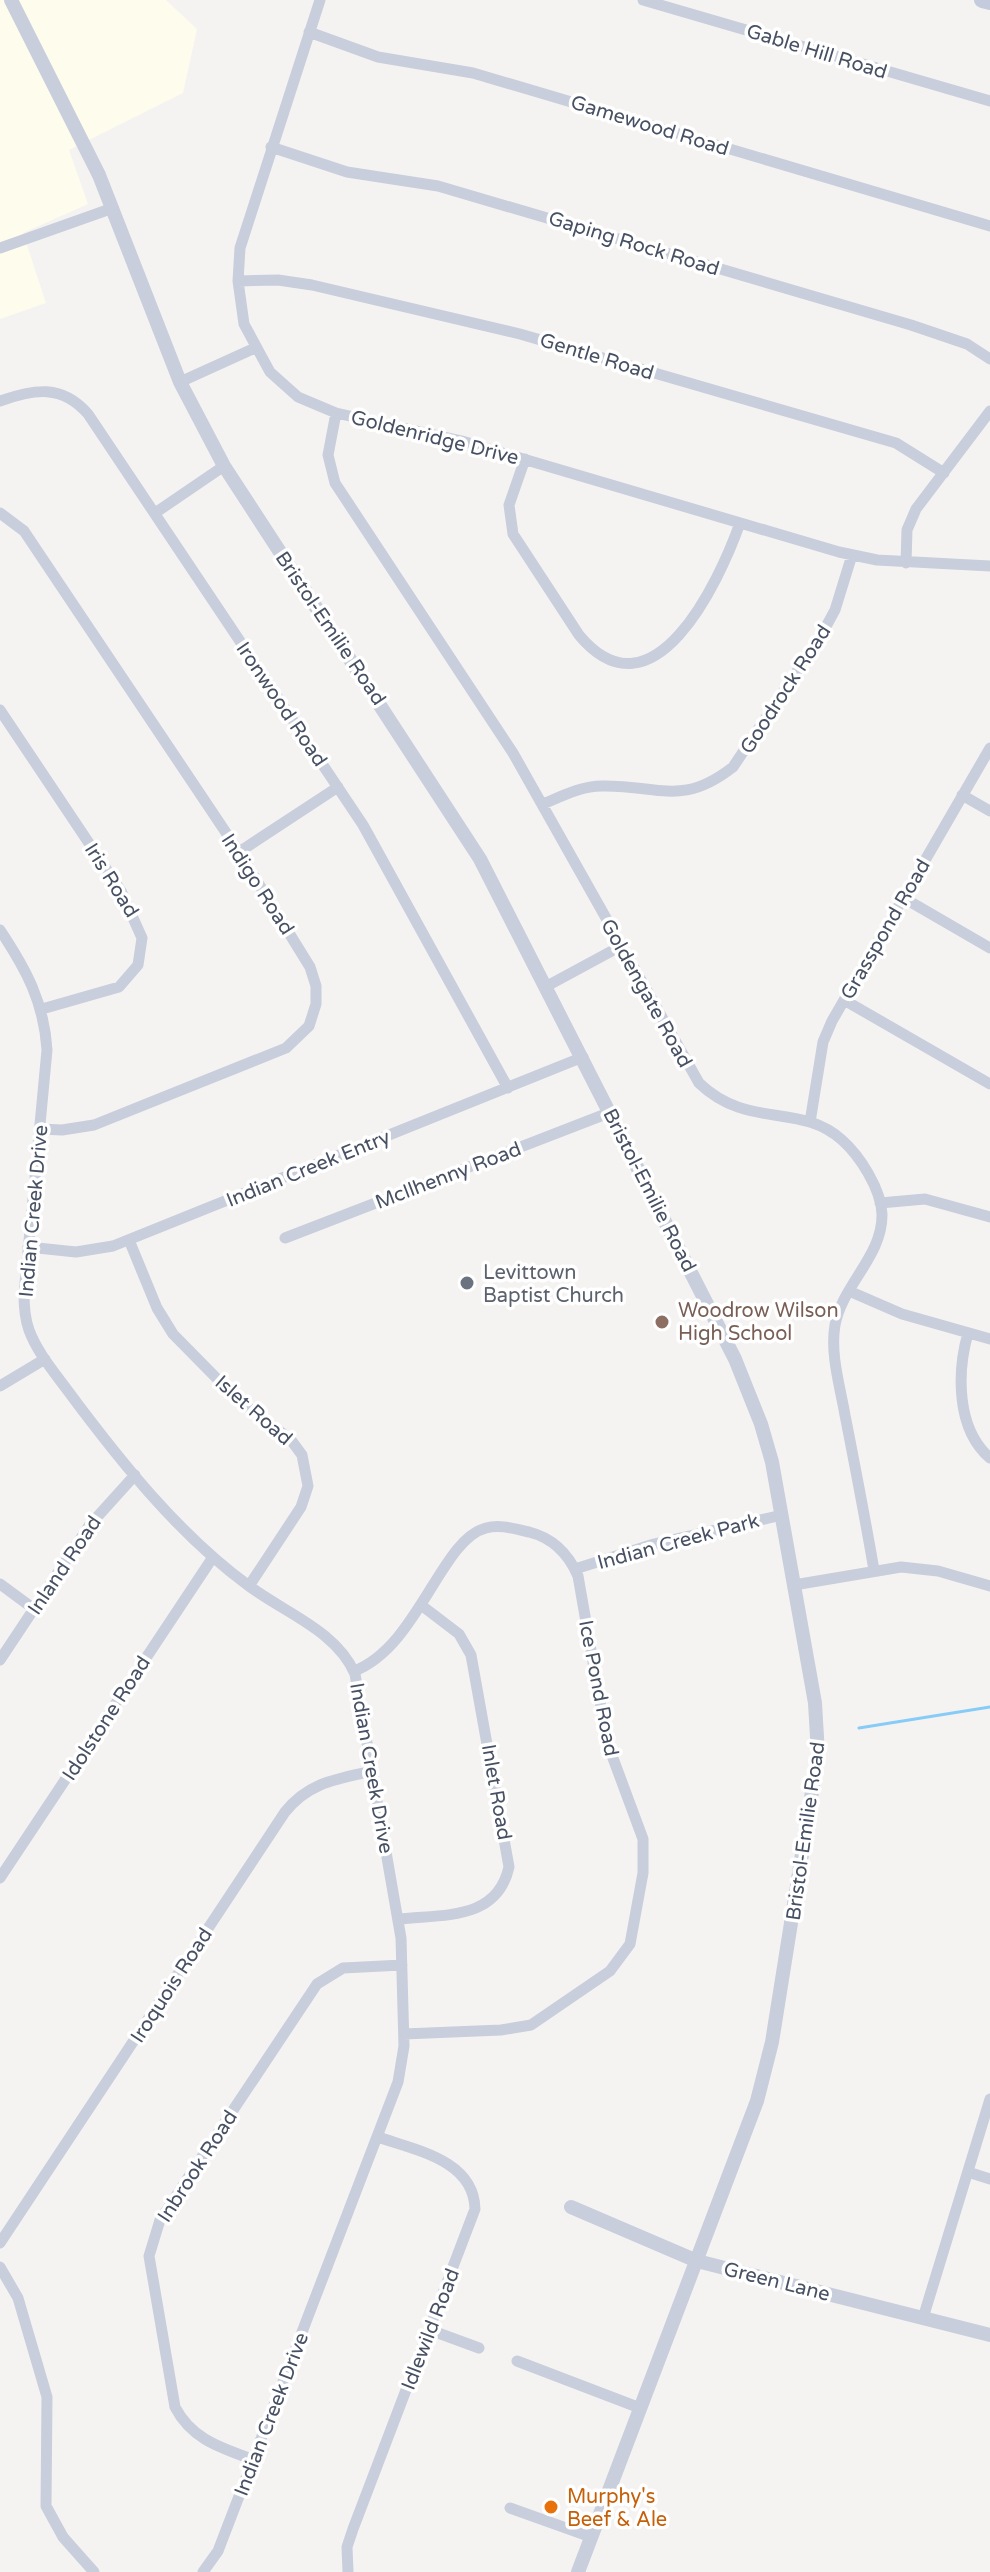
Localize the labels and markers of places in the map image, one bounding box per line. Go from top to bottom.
place label: Levittown Baptist Church [483,1261,624,1308]
marker: Levittown Baptist Church [458,1274,476,1292]
place label: Woodrow Wilson High School [678,1299,839,1346]
marker: Woodrow Wilson High School [653,1313,671,1331]
place label: Murphy's Beef & Ale [567,2485,667,2532]
marker: Murphy's Beef & Ale [542,2498,560,2516]

